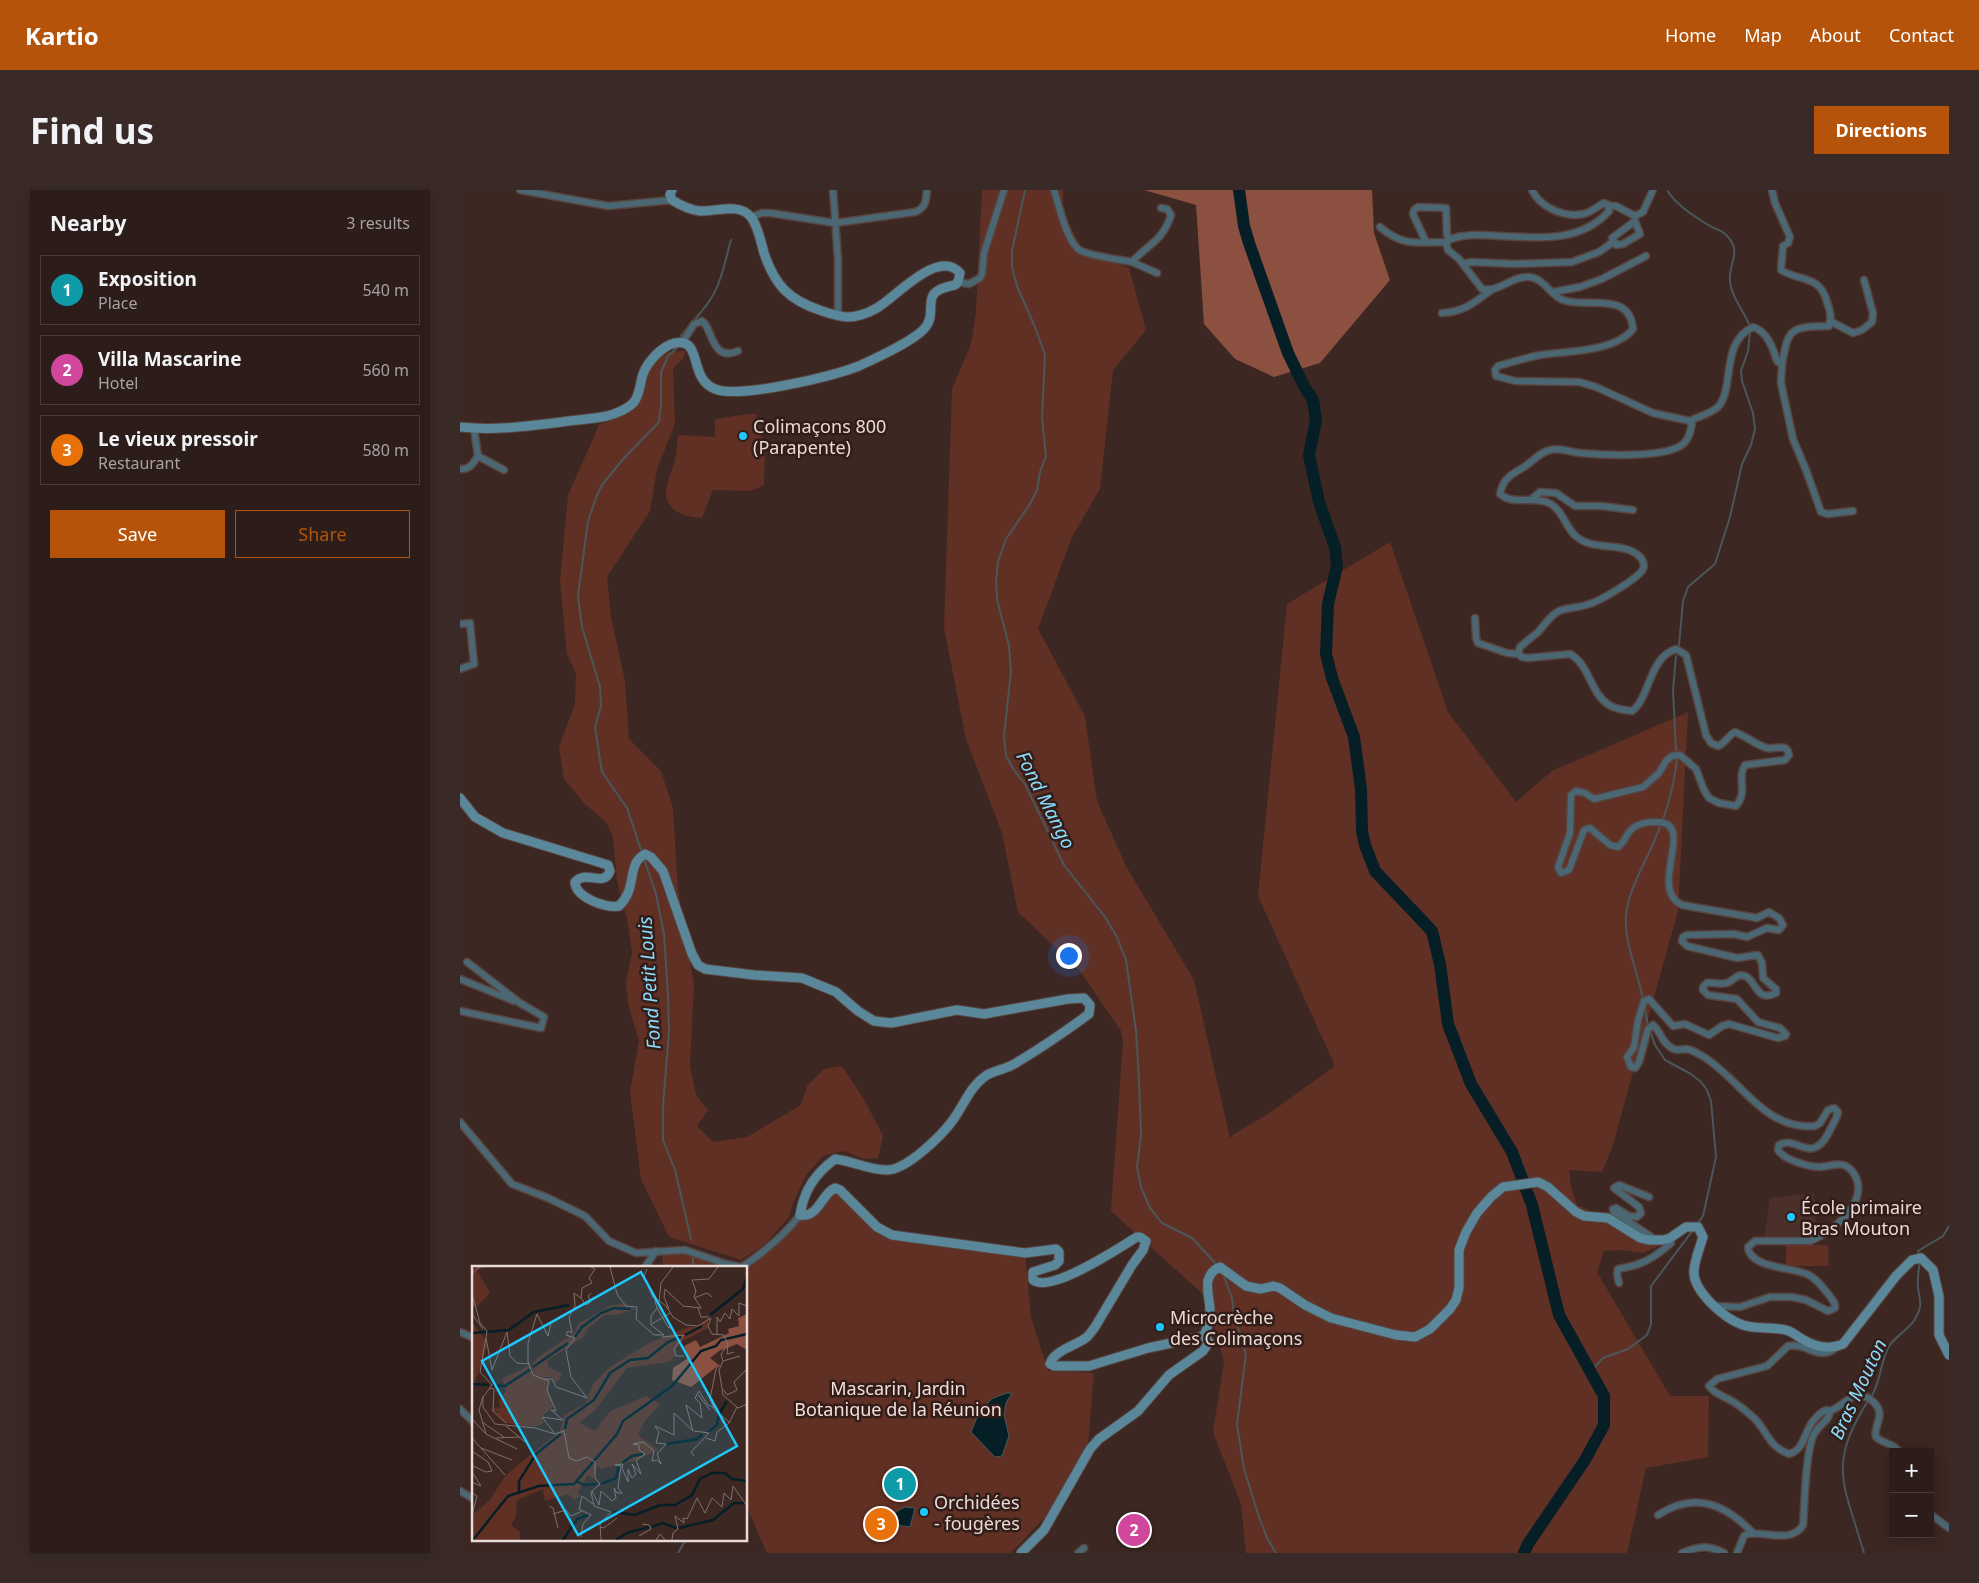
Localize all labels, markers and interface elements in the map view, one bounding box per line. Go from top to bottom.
text: Kartio [25,19,99,52]
text: Home [1665,23,1716,47]
text: Map [1744,23,1782,47]
text: About [1810,23,1861,47]
text: Contact [1889,23,1954,47]
button: Directions [1814,106,1949,154]
text: Find us [30,107,154,154]
text: Nearby [50,209,126,237]
text: 3 results [346,212,410,234]
text: Exposition [98,266,197,292]
text: 1 [62,279,72,301]
text: 540 m [362,279,409,301]
text: Place [98,292,138,314]
text: Villa Mascarine [98,346,242,372]
text: 2 [62,359,72,381]
text: 560 m [362,359,409,381]
text: Hotel [98,372,138,394]
place label: Colimaçons 800 (Parapente) [753,414,886,459]
text: Le vieux pressoir [98,426,258,452]
marker: Colimaçons 800 (Parapente) [737,430,749,442]
text: 3 [62,439,72,461]
text: 580 m [362,439,409,461]
text: Restaurant [98,452,180,474]
button: Save [50,510,225,558]
button: Share [235,510,410,558]
water label: Fond Mango [1010,747,1082,853]
water label: Fond Petit Louis [631,916,667,1050]
your location [1056,943,1082,969]
place label: École primaire Bras Mouton [1801,1195,1922,1240]
marker: École primaire Bras Mouton [1785,1211,1797,1223]
inset map [472,1266,748,1540]
place label: Microcrèche des Colimaçons [1170,1305,1302,1350]
marker: Microcrèche des Colimaçons [1154,1321,1166,1333]
water label: Bras Mouton [1823,1334,1893,1444]
park label: Mascarin, Jardin Botanique de la Réunion [794,1376,1002,1421]
map controls [1889,1448,1934,1538]
button: + [1889,1448,1934,1493]
pin: 1 [884,1465,916,1503]
place label: Orchidées - fougères [934,1490,1020,1535]
button: − [1889,1493,1934,1538]
pin: 3 [865,1505,897,1543]
marker: Orchidées - fougères [918,1506,930,1518]
pin: 2 [1118,1511,1150,1549]

